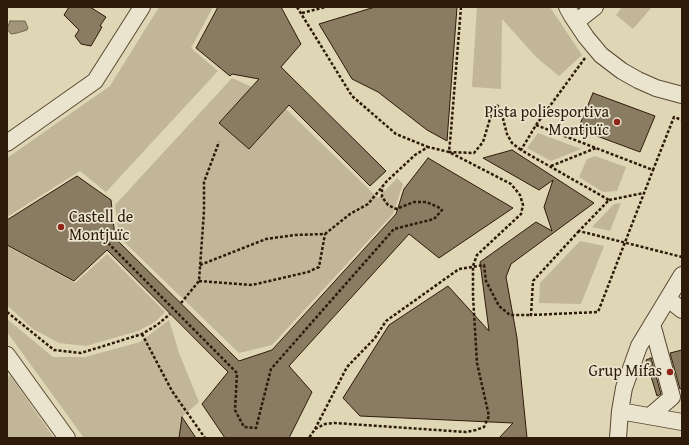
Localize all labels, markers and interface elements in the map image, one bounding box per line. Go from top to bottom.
place label: Pista poliesportiva Montjuïc [484,103,609,141]
marker: Pista poliesportiva Montjuïc [612,117,622,127]
place label: Castell de Montjuïc [69,208,133,246]
marker: Castell de Montjuïc [56,222,66,232]
place label: Grup Mifas [589,362,662,382]
marker: Grup Mifas [665,367,675,377]

